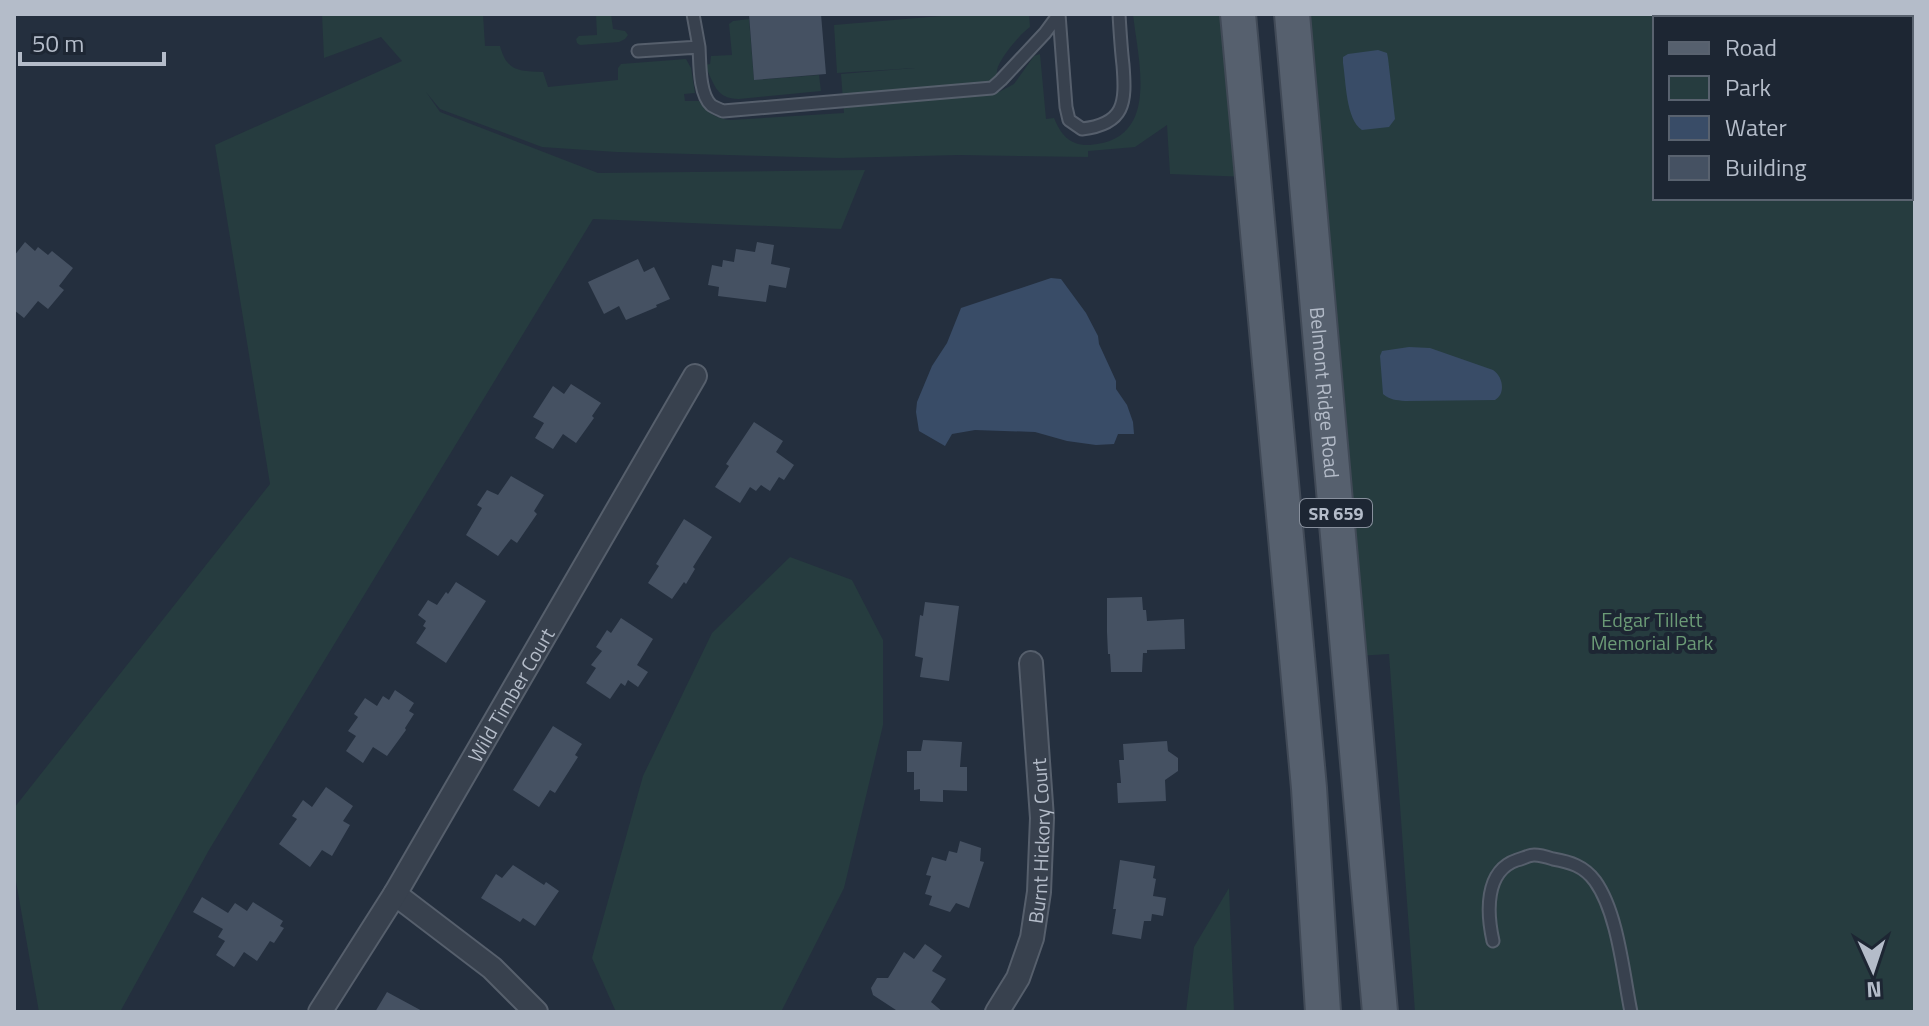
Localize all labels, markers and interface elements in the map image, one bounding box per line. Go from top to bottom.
scale bar [20,16,164,66]
legend [1653,16,1913,200]
text: 50 m [32,25,84,61]
text: Road [1725,29,1777,65]
text: Park [1725,69,1771,105]
text: Water [1725,109,1787,145]
text: Building [1725,149,1807,185]
street label: Belmont Ridge Road [1302,306,1348,480]
road number: SR 659 [1300,499,1372,527]
park label: Edgar Tillett Memorial Park [1591,604,1714,658]
street label: Wild Timber Court [459,622,562,768]
street label: Burnt Hickory Court [1019,757,1057,926]
north arrow [1833,930,1913,1010]
text: N [1866,973,1883,1007]

